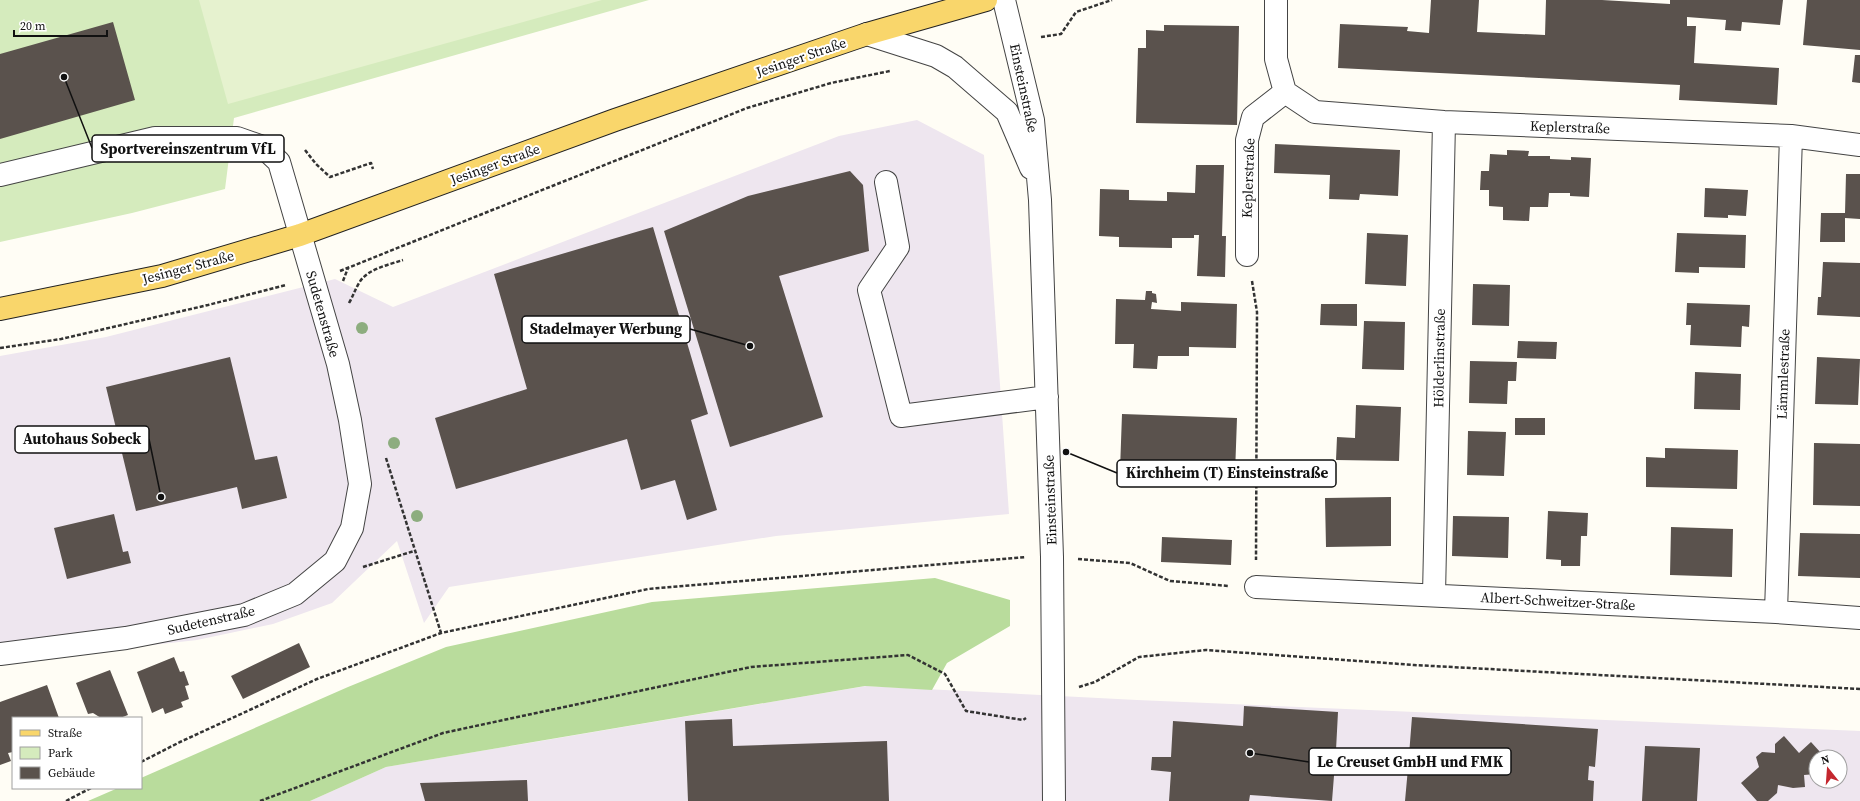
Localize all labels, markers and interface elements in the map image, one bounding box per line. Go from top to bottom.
scale bar [14,12,107,38]
text: 20 m [20,18,46,34]
street label: Jesinger Straße [752,32,849,82]
street label: Einsteinstraße [1005,42,1043,134]
street label: Keplerstraße [1530,116,1610,138]
callout: Sportvereinszentrum VfL [92,135,284,162]
text: Sportvereinszentrum VfL [100,138,276,159]
street label: Jesinger Straße [446,138,543,190]
street label: Keplerstraße [1237,138,1259,218]
street label: Jesinger Straße [139,245,236,289]
street label: Sudetenstraße [301,268,345,360]
street label: Hölderlinstraße [1428,308,1450,408]
callout: Stadelmayer Werbung [522,316,690,343]
text: Stadelmayer Werbung [530,318,682,339]
street label: Lämmlestraße [1771,328,1795,420]
callout: Autohaus Sobeck [15,426,149,453]
text: Autohaus Sobeck [23,428,141,449]
street label: Einsteinstraße [1038,454,1062,546]
callout: Kirchheim (T) Einsteinstraße [1117,460,1336,487]
text: Kirchheim (T) Einsteinstraße [1126,462,1328,483]
street label: Albert-Schweitzer-Straße [1480,587,1636,615]
street label: Sudetenstraße [165,600,257,640]
legend [12,717,142,789]
text: Straße [48,725,82,741]
text: Park [48,745,73,761]
callout: Le Creuset GmbH und FMK [1309,748,1511,775]
north arrow [1808,749,1848,789]
text: Le Creuset GmbH und FMK [1317,751,1504,772]
text: N [1819,752,1831,768]
text: Gebäude [48,765,95,781]

